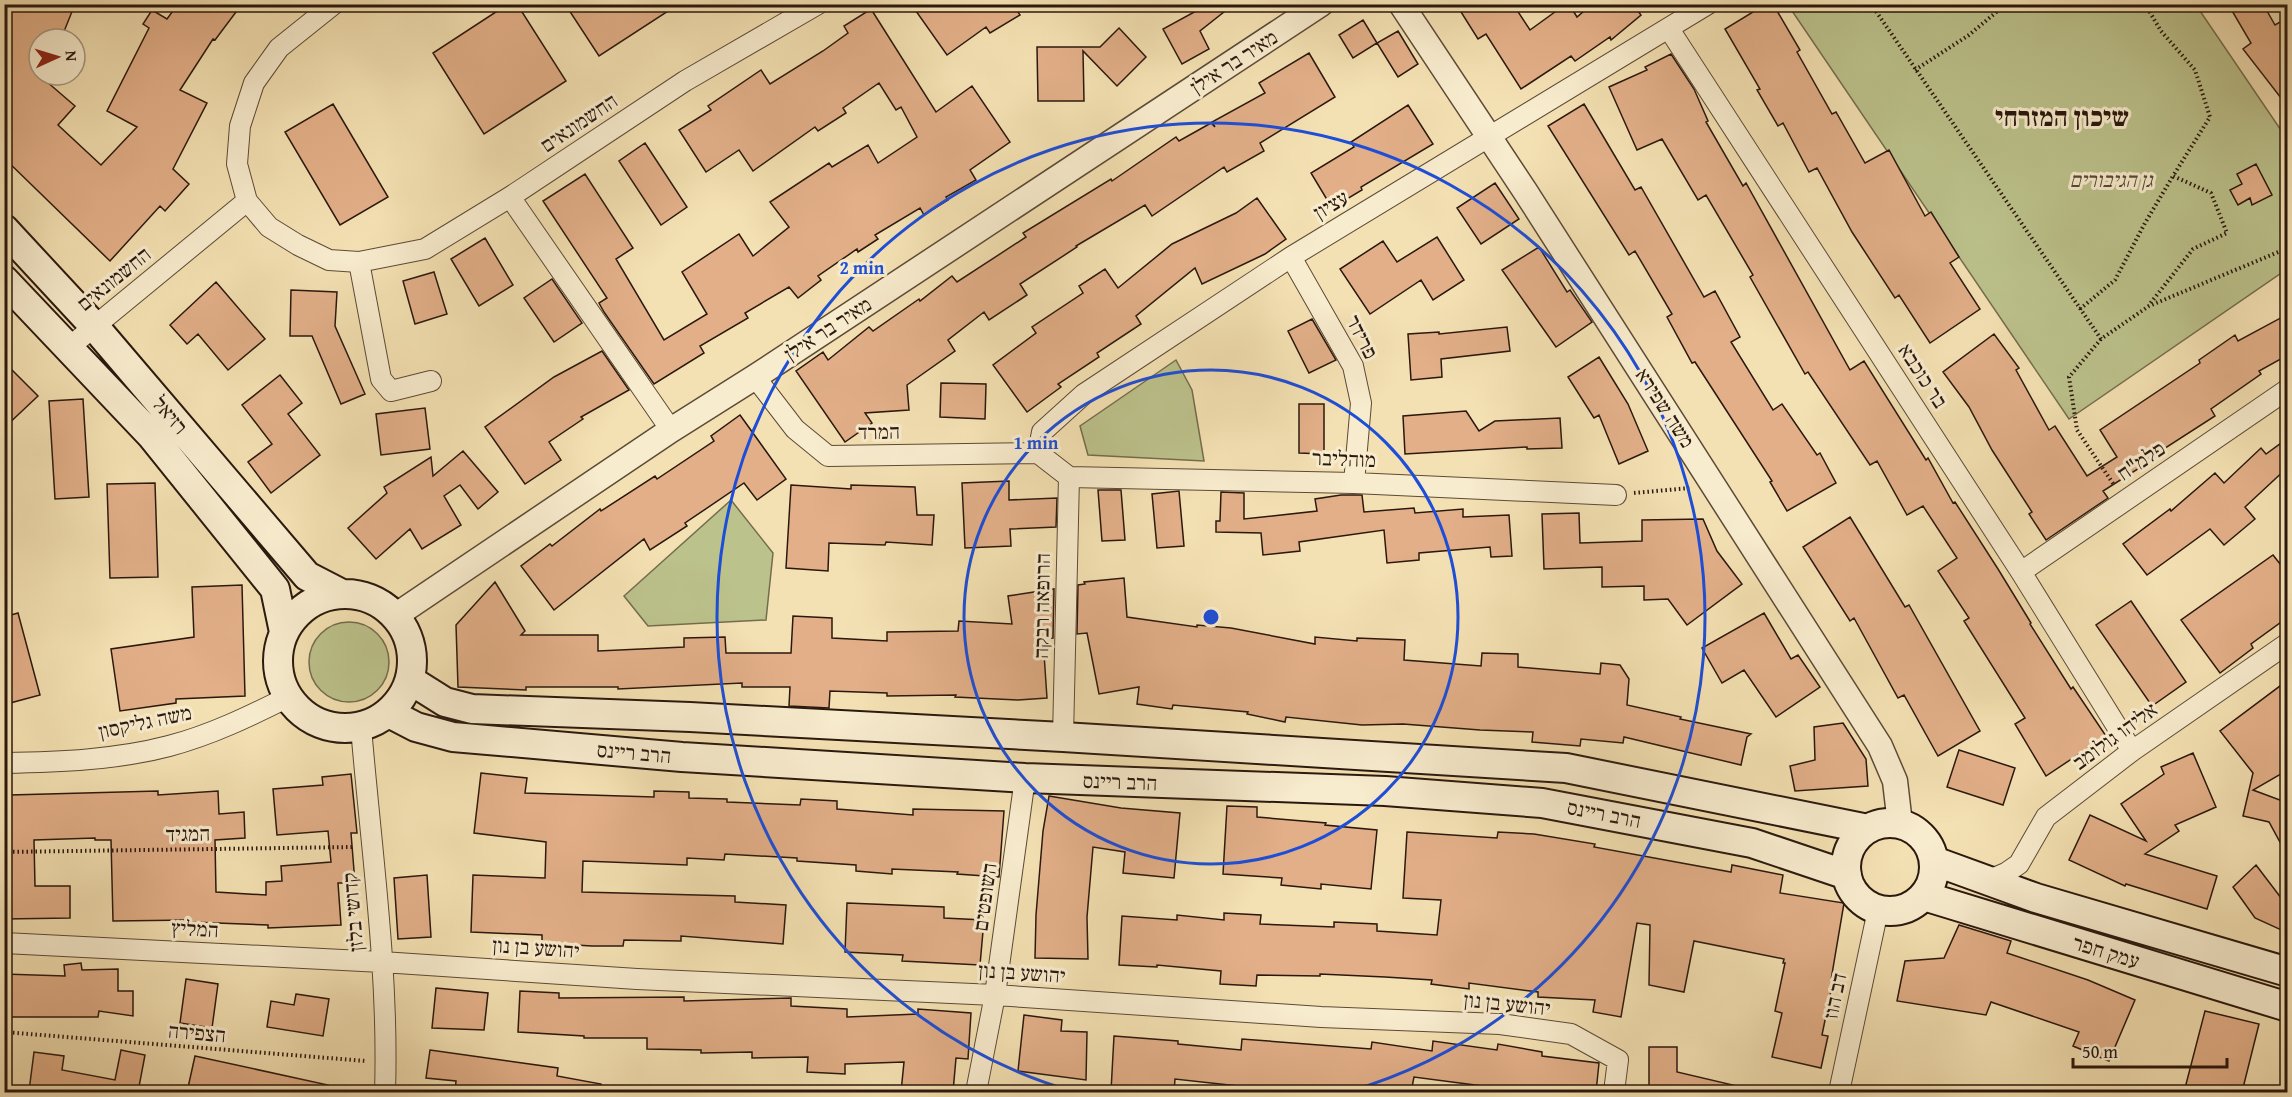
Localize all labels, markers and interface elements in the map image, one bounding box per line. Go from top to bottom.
street label: מאיר בר אילן [1184,22,1284,102]
north arrow [27,27,87,87]
text: N [60,50,84,62]
street label: החשמונאים [534,85,624,160]
district label: שיכון המזרחי [1995,96,2129,136]
park label: גן הגיבורים [2069,164,2154,195]
street label: עציון [1307,182,1354,227]
street label: החשמונאים [70,239,158,318]
text: 2 min [840,254,885,281]
street label: מאיר בר אילן [778,289,878,369]
street label: פרידר [1338,309,1387,364]
street label: בר כוכבא [1891,337,1956,414]
street label: משה שפירא [1628,362,1703,454]
street label: רזיאל [145,389,196,441]
street label: המרד [858,416,900,447]
text: 1 min [1014,429,1059,456]
street label: פלמ"ח [2110,433,2171,488]
street label: מוהליבר [1311,442,1377,475]
street label: הרופאה רבקה [1025,553,1058,659]
centre of rings [1201,607,1221,627]
street label: אליהו גולומב [2066,694,2164,777]
street label: משה גליקסון [95,697,194,747]
street label: הרב ריינס [595,734,673,771]
street label: הרב ריינס [1082,765,1158,798]
street label: הרב ריינס [1564,791,1644,836]
street label: המגיד [165,818,211,849]
street label: השופטים [964,861,1005,933]
street label: קדושי בלזן [334,871,371,953]
street label: המליץ [171,912,219,945]
street label: עמק חפר [2069,927,2143,976]
street label: יהושע בן נון [491,929,581,966]
street label: יהושע בן נון [977,954,1067,991]
street label: דב הוז [1815,970,1855,1022]
street label: יהושע בן נון [1462,984,1552,1024]
street label: הצפירה [167,1015,227,1050]
scale bar [2073,1031,2228,1069]
text: 50 m [2082,1038,2118,1065]

